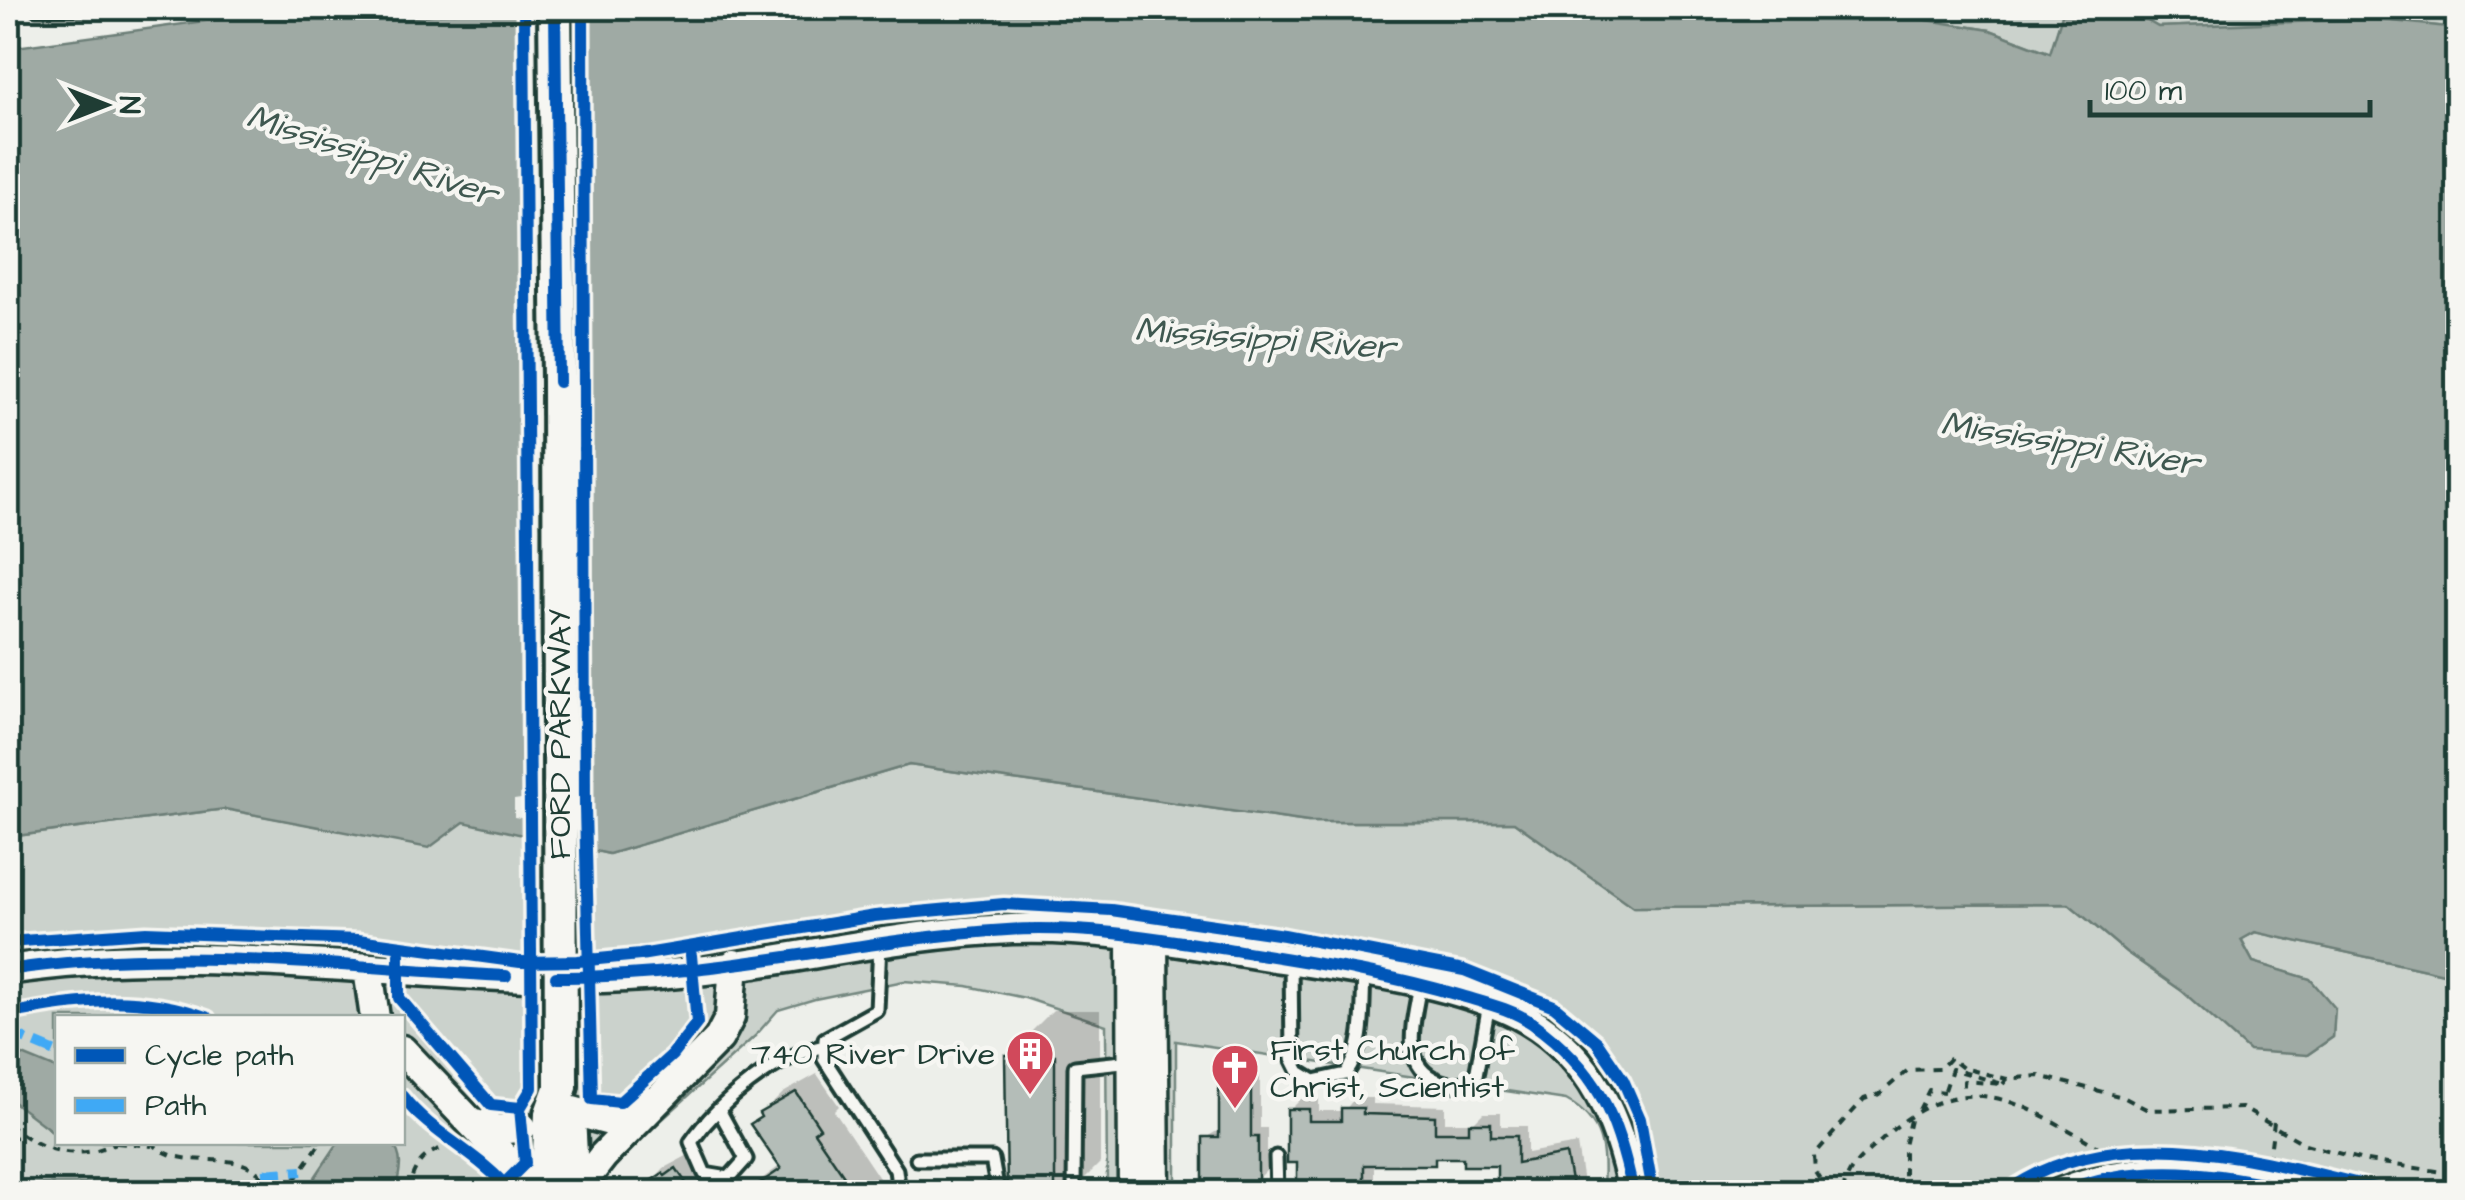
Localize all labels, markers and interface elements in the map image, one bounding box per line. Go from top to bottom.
north arrow [55,55,155,155]
scale bar [2090,55,2370,117]
text: 100 m [2105,70,2183,112]
water label: Mississippi River [241,93,507,221]
text: N [109,96,148,114]
water label: Mississippi River [1134,305,1400,373]
water label: Mississippi River [1938,399,2206,489]
street label: FORD PARKWAY [538,609,583,859]
legend [55,1015,405,1145]
building icon: 740 River Drive [1004,1028,1056,1096]
place label: First Church of Christ, Scientist [1270,1028,1515,1110]
place label: 740 River Drive [751,1032,995,1077]
text: Cycle path [145,1035,294,1078]
church icon: First Church of Christ, Scientist [1209,1042,1261,1110]
text: Path [145,1085,207,1127]

